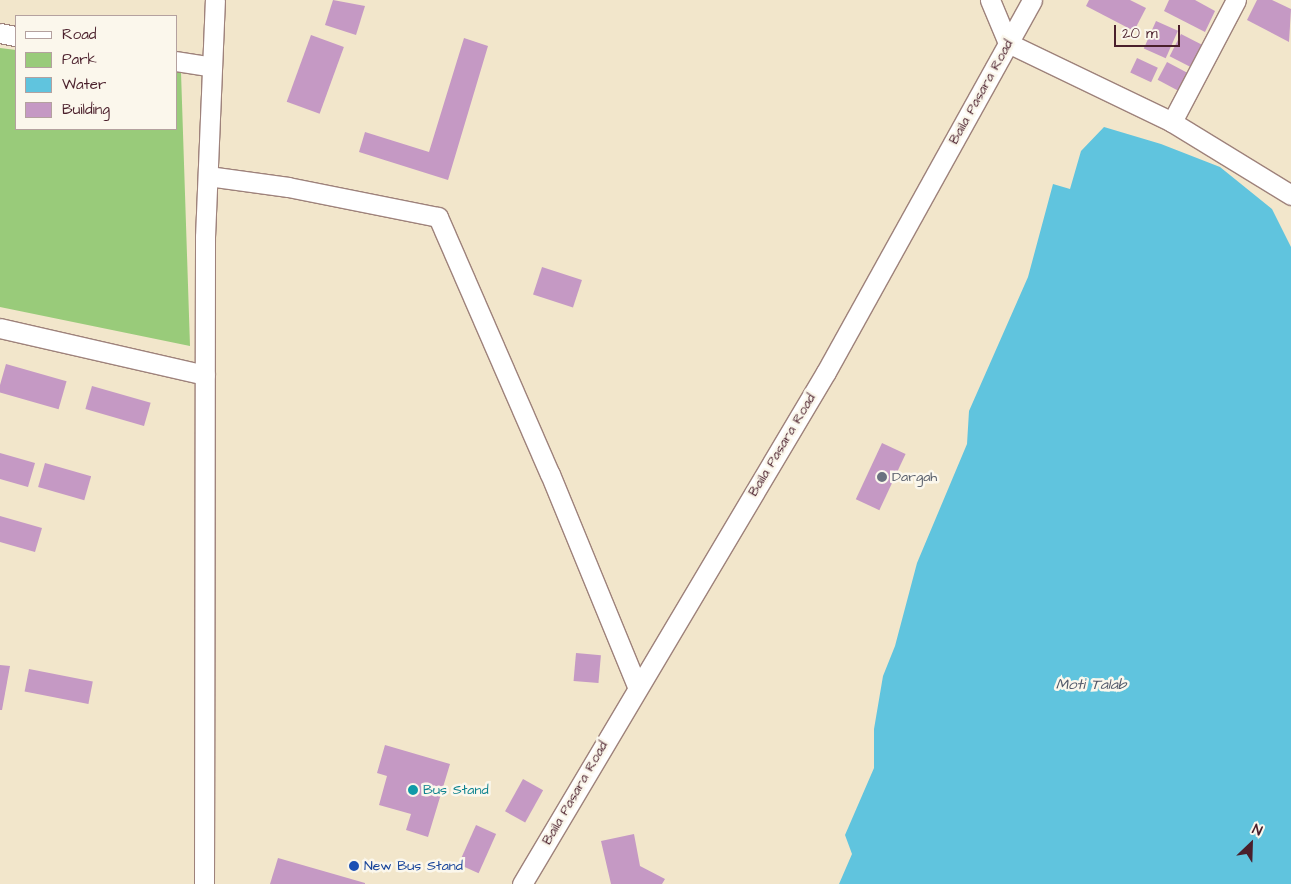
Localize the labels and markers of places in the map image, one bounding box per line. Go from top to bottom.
place label: Dargah [892,469,937,485]
marker: Dargah [876,471,888,483]
place label: Bus Stand [423,782,489,798]
marker: Bus Stand [407,784,419,796]
place label: New Bus Stand [364,858,463,874]
marker: New Bus Stand [348,860,360,872]

